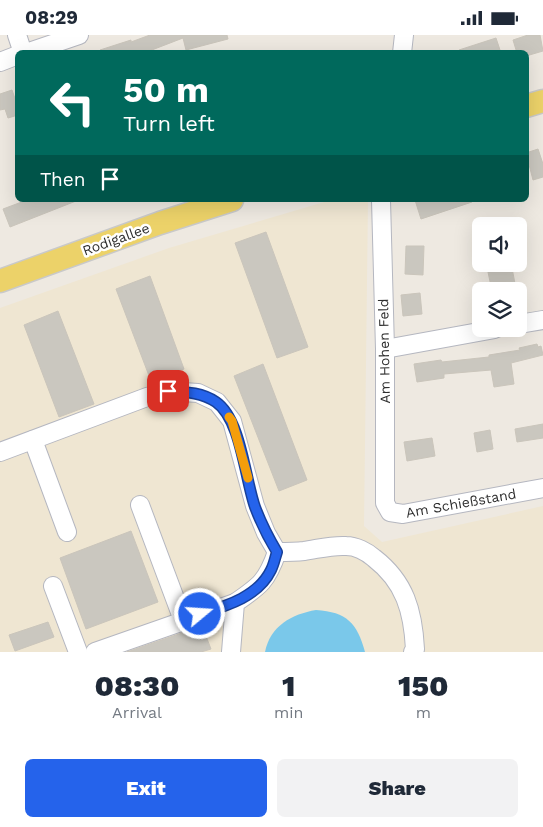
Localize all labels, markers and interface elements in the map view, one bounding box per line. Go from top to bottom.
text: 08:29 [25,6,78,29]
text: 50 m [123,69,209,111]
icon: left [40,70,105,135]
text: Turn left [123,111,215,136]
icon: arrive [96,165,124,193]
text: Then [40,168,86,191]
map controls [472,217,527,337]
button: sound [472,217,527,272]
street label: Rodigallee [80,219,152,259]
button: layers [472,282,527,337]
street label: Am Hohen Feld [375,298,393,404]
pin [147,370,189,412]
icon: arrive [154,377,182,405]
street label: Am Schießstand [405,485,517,521]
position arrow [173,587,225,639]
text: 08:30 [95,668,180,703]
text: 1 [282,668,296,703]
text: 150 [398,668,448,703]
text: Arrival [112,703,162,722]
text: min [274,703,304,722]
text: m [416,703,431,722]
button: Exit [25,759,267,817]
button: Share [277,759,518,817]

